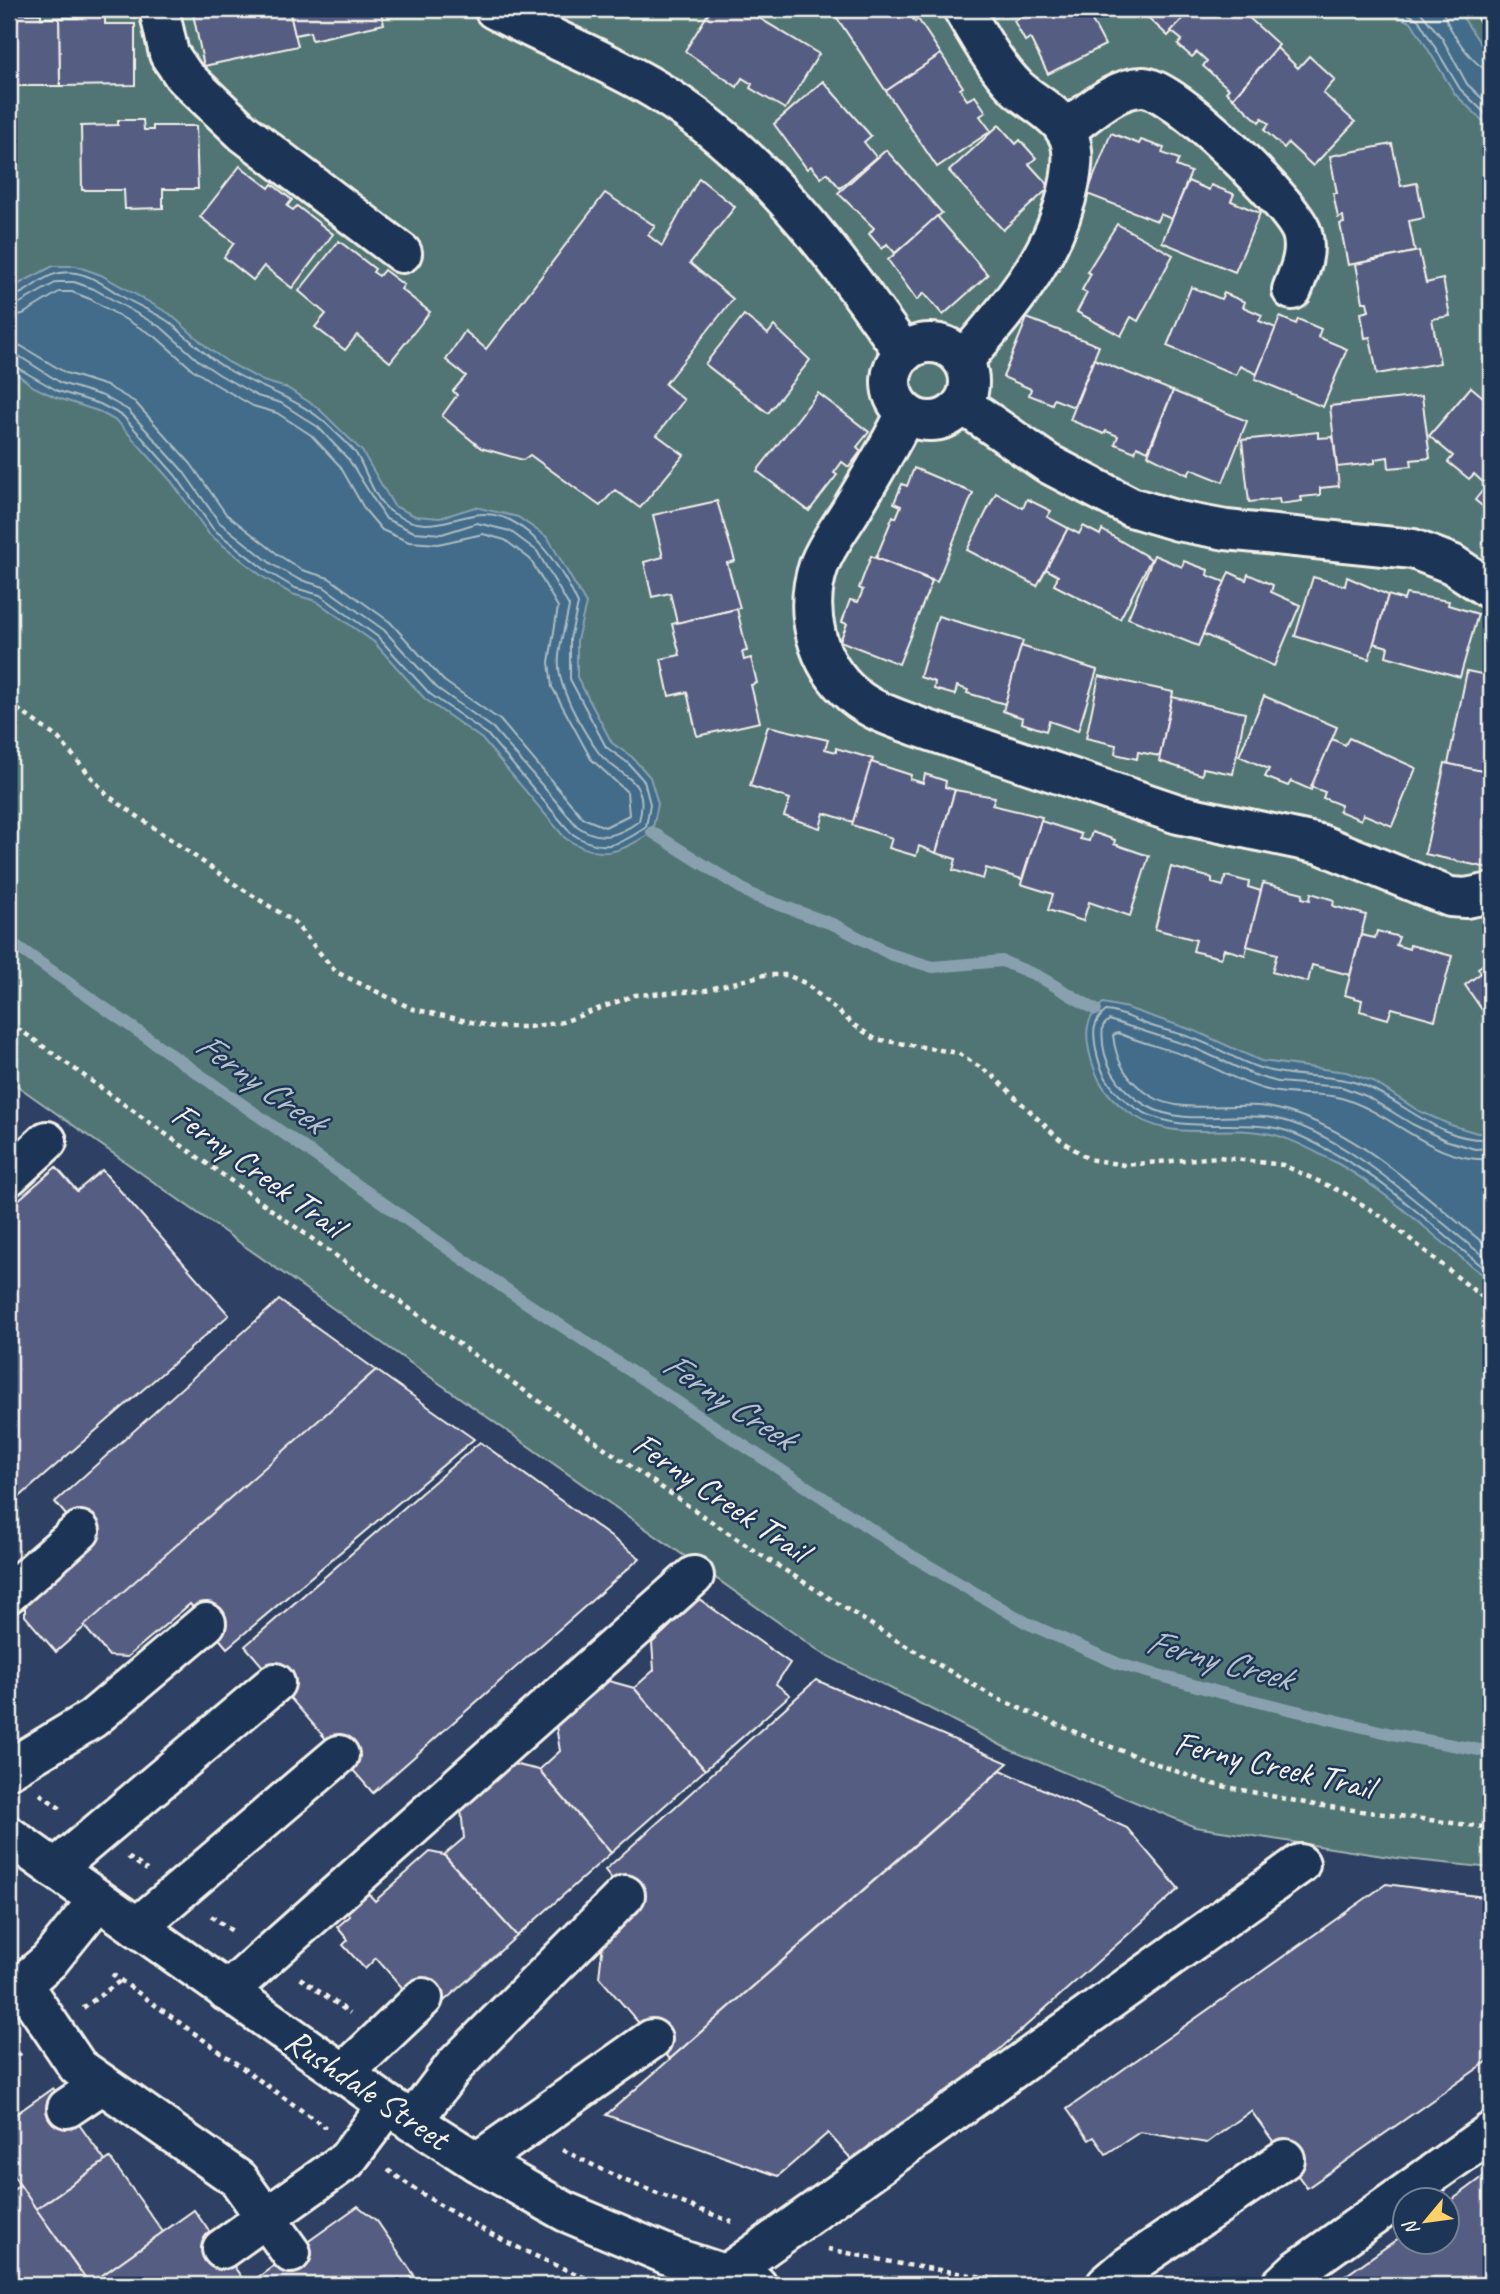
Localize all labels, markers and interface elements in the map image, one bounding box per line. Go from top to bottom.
water label: Ferny Creek [187,1020,340,1147]
street label: Ferny Creek Trail [163,1092,358,1251]
water label: Ferny Creek [654,1340,809,1463]
street label: Ferny Creek Trail [624,1422,823,1576]
water label: Ferny Creek [1141,1617,1302,1702]
street label: Ferny Creek Trail [1170,1720,1384,1811]
street label: Rushdale Street [277,2018,460,2162]
north arrow [1392,2186,1462,2256]
text: N [1397,2215,1425,2240]

